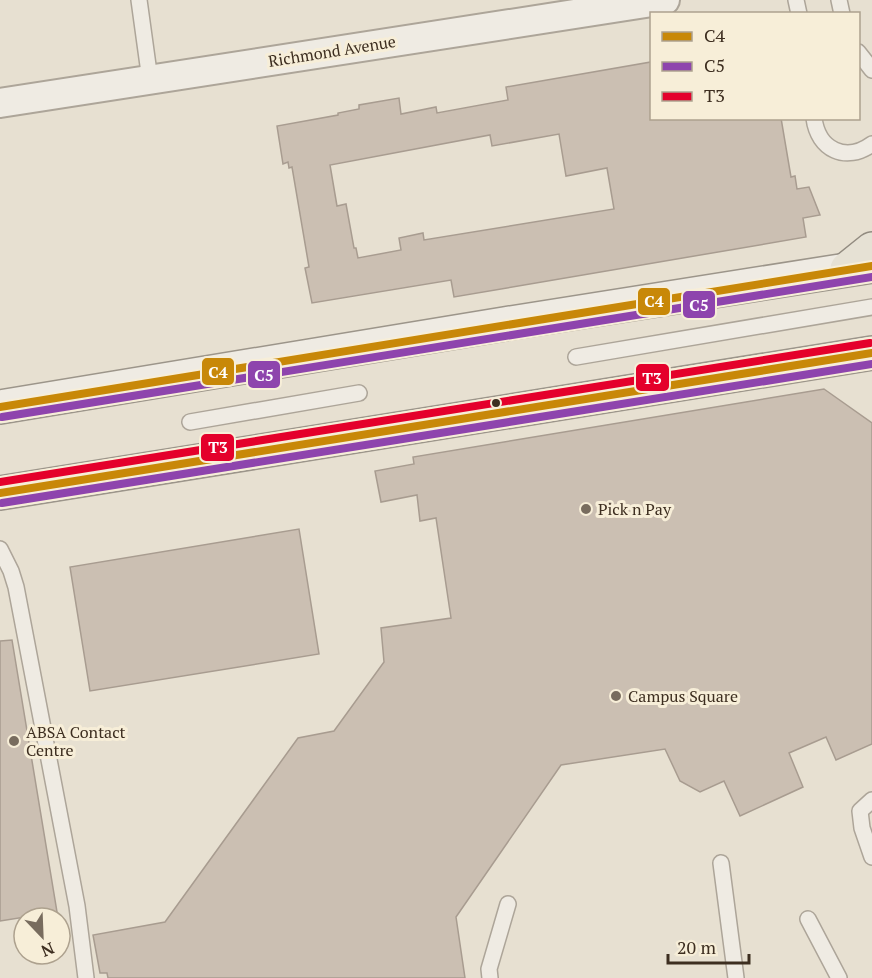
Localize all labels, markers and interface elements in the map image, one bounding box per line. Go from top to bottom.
legend [650,12,860,120]
text: C4 [704,23,726,47]
street label: Richmond Avenue [267,30,397,72]
text: C5 [704,53,725,77]
text: T3 [704,83,725,107]
line badge: C4 [637,287,671,316]
text: C4 [644,290,664,312]
line badge: C5 [682,290,716,319]
text: C5 [689,294,709,316]
line badge: C4 [201,357,235,386]
line badge: C5 [247,360,281,389]
text: C4 [208,361,228,383]
line badge: T3 [635,363,670,392]
text: C5 [254,364,274,386]
text: T3 [642,367,662,389]
unlabelled marker [490,397,502,409]
line badge: T3 [200,433,235,462]
text: T3 [208,436,228,458]
place label: Pick n Pay [598,498,672,520]
marker: Pick n Pay [579,502,593,516]
place label: Campus Square [628,685,738,707]
marker: Campus Square [609,689,623,703]
place label: ABSA Contact Centre [26,721,126,761]
marker: ABSA Contact Centre [7,734,21,748]
north arrow [12,906,72,966]
scale bar [668,927,749,965]
text: 20 m [677,935,717,959]
text: N [38,937,58,962]

